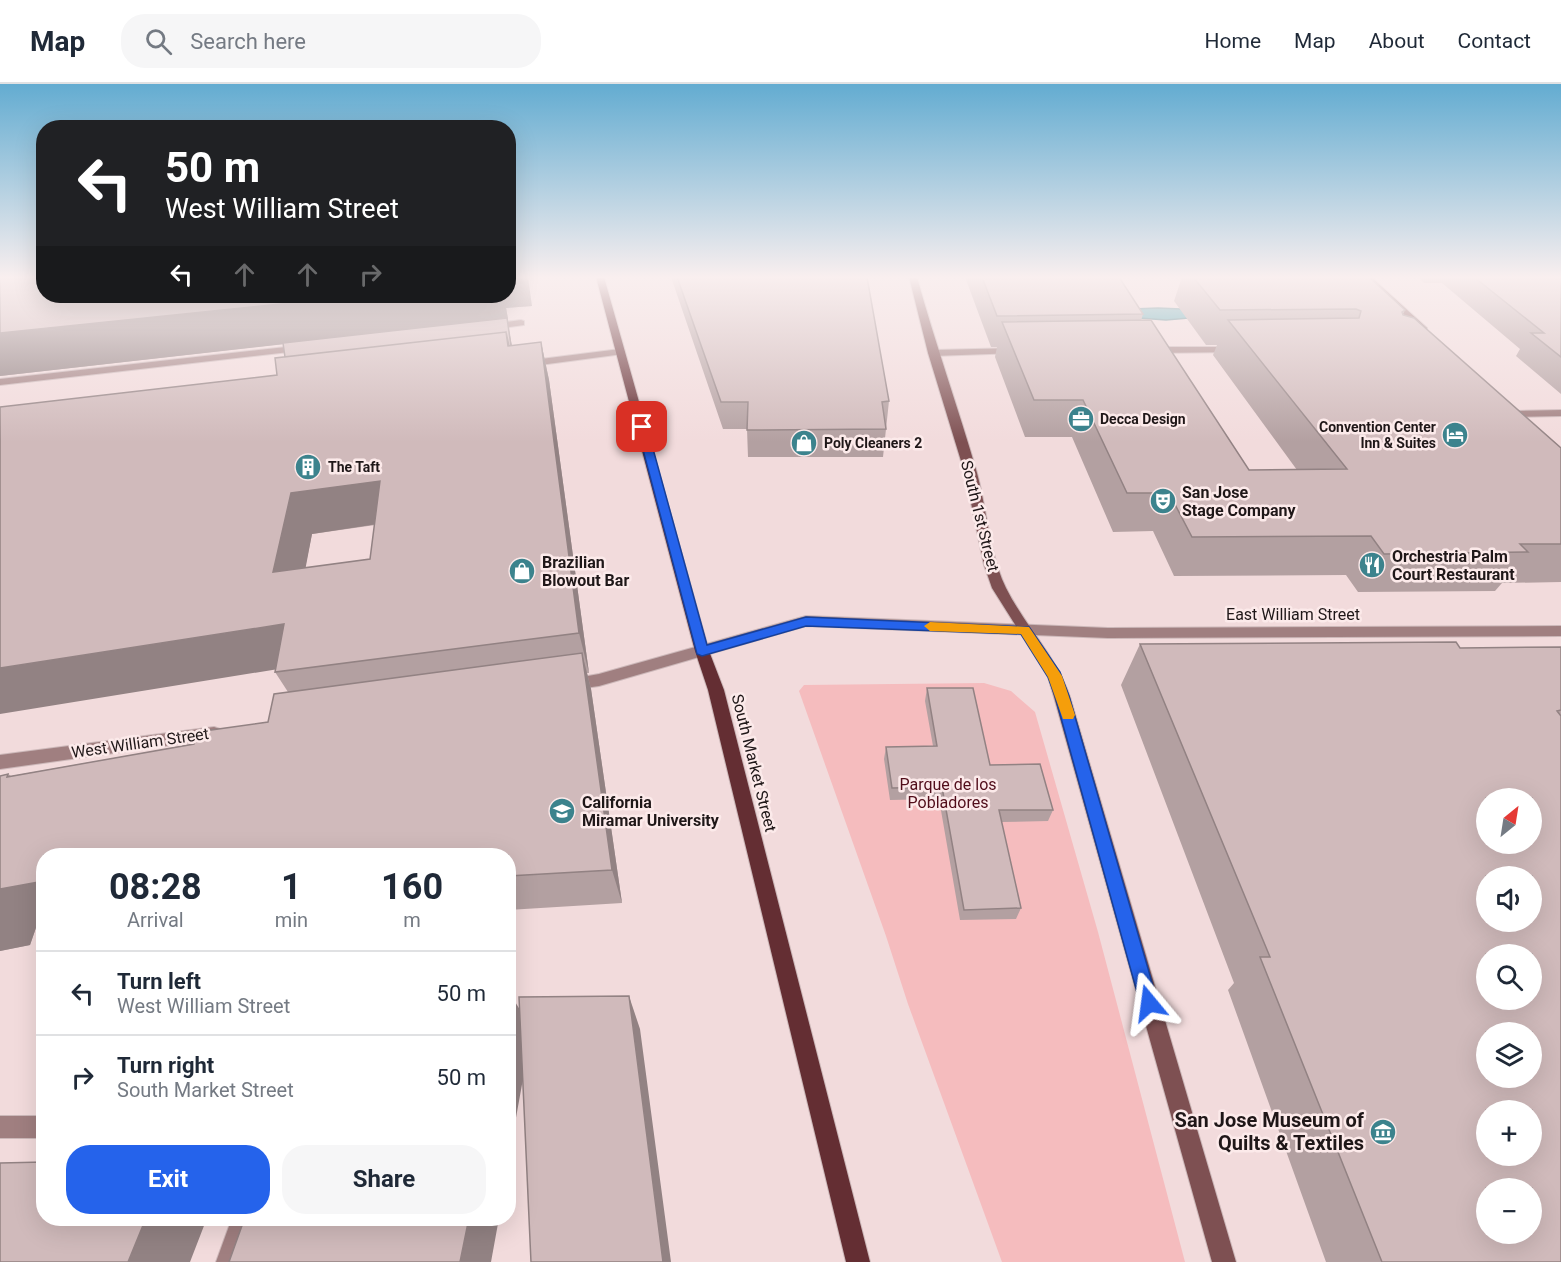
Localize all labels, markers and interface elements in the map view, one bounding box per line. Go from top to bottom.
search box [121,14,541,68]
text: Map [30,25,85,58]
icon: search [142,25,175,58]
text: Search here [190,29,306,54]
text: Home [1205,29,1261,53]
text: Map [1294,29,1336,53]
text: About [1369,29,1425,53]
text: Contact [1458,29,1531,53]
text: 50 m [165,143,260,192]
icon: left [66,144,144,222]
text: West William Street [165,193,399,225]
icon: left [165,258,198,291]
icon: ahead [228,258,261,291]
icon: ahead [291,258,324,291]
icon: right [354,258,387,291]
pin [616,401,667,452]
office icon: Decca Design [1066,404,1096,434]
icon: arrive [625,410,658,443]
place label: Decca Design [1100,411,1186,427]
place label: Convention Center Inn & Suites [1319,419,1436,451]
hotel icon: Convention Center Inn & Suites [1440,420,1470,450]
shop icon: Poly Cleaners 2 [789,428,819,458]
place label: Poly Cleaners 2 [824,435,922,451]
building icon: The Taft [293,452,323,482]
street label: South 1st Street [957,458,1003,574]
place label: The Taft [328,459,380,475]
place label: San Jose Stage Company [1182,483,1296,520]
theatre icon: San Jose Stage Company [1148,486,1178,516]
place label: Orchestria Palm Court Restaurant [1392,547,1515,584]
restaurant icon: Orchestria Palm Court Restaurant [1357,550,1387,580]
place label: Brazilian Blowout Bar [542,553,629,590]
shop icon: Brazilian Blowout Bar [507,556,537,586]
street label: East William Street [1226,605,1360,624]
street label: South Market Street [728,692,780,834]
street label: West William Street [70,724,210,762]
park label: Parque de los Pobladores [899,775,997,812]
north arrow [1476,788,1542,854]
map controls [1476,788,1542,1244]
place label: California Miramar University [582,793,720,830]
school or university icon: California Miramar University [547,796,577,826]
text: 08:28 [109,866,202,908]
text: 1 [281,866,302,908]
text: 160 [381,866,443,908]
button: sound [1476,866,1542,932]
text: Arrival [127,908,184,932]
text: min [275,908,308,932]
text: m [403,908,421,932]
button: search [1476,944,1542,1010]
text: Turn left [117,969,201,994]
position arrow [1117,971,1181,1035]
icon: left [66,977,99,1010]
text: 50 m [437,981,486,1006]
text: West William Street [117,994,290,1018]
button: layers [1476,1022,1542,1088]
text: Turn right [117,1053,214,1078]
icon: right [66,1061,99,1094]
text: 50 m [437,1065,486,1090]
text: South Market Street [117,1078,294,1102]
button: + [1476,1100,1542,1166]
place label: San Jose Museum of Quilts & Textiles [1175,1108,1365,1155]
museum icon: San Jose Museum of Quilts & Textiles [1368,1117,1398,1147]
button: Exit [66,1145,270,1214]
button: Share [282,1145,486,1214]
button: − [1476,1178,1542,1244]

